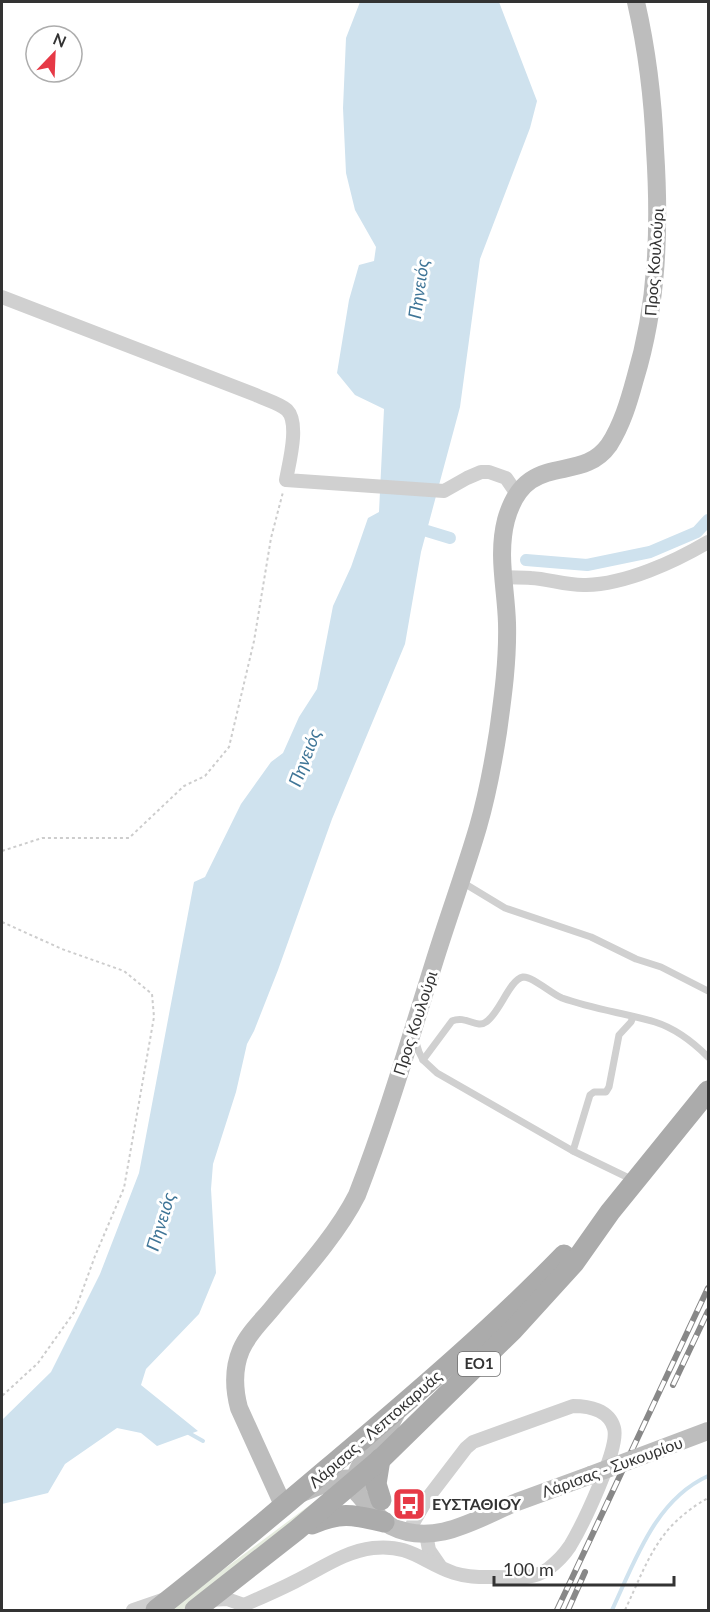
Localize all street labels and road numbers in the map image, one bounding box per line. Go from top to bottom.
street label: Προς Κουλούρι [640,206,667,317]
street label: Προς Κουλούρι [389,968,441,1077]
road number: ΕΟ1 [458,1352,500,1376]
street label: Λάρισας - Λεπτοκαρυάς [305,1366,445,1491]
street label: Λάρισας - Συκουρίου [539,1432,685,1501]

